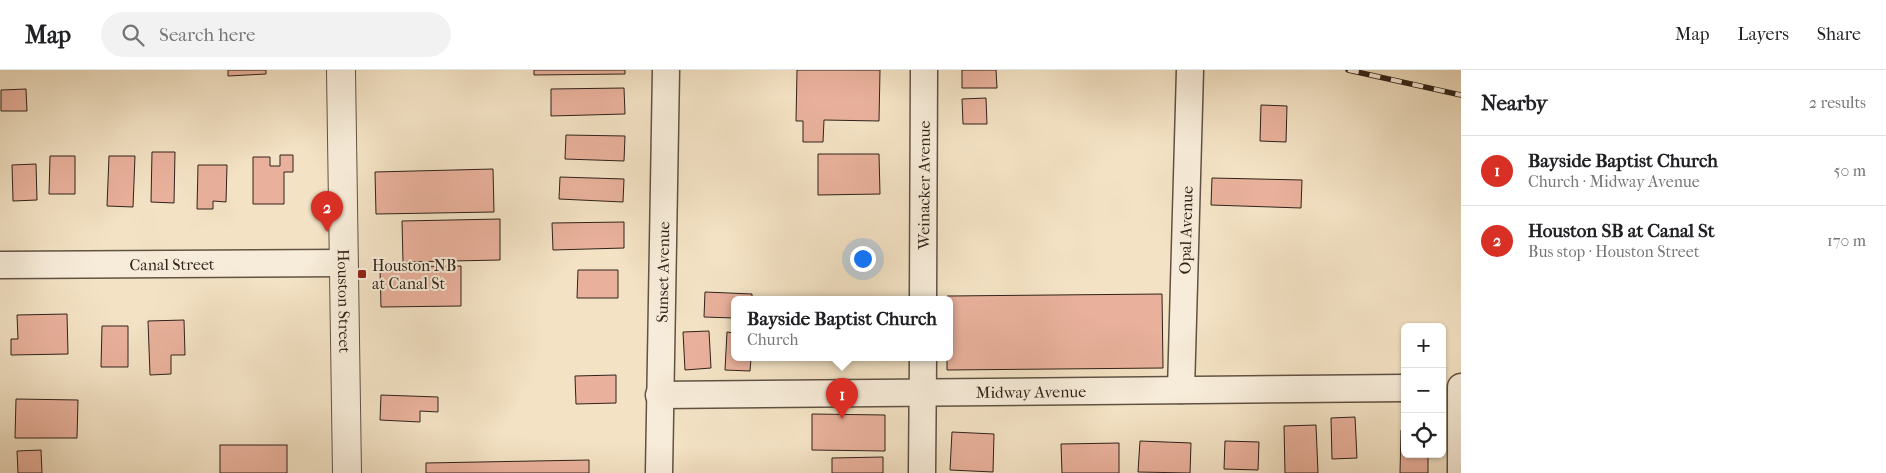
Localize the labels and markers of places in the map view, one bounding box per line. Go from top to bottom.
pin: 2 [311,191,343,232]
place label: Houston NB at Canal St [372,256,456,293]
marker: Houston NB at Canal St [356,268,368,280]
pin: 1 [826,378,858,419]

